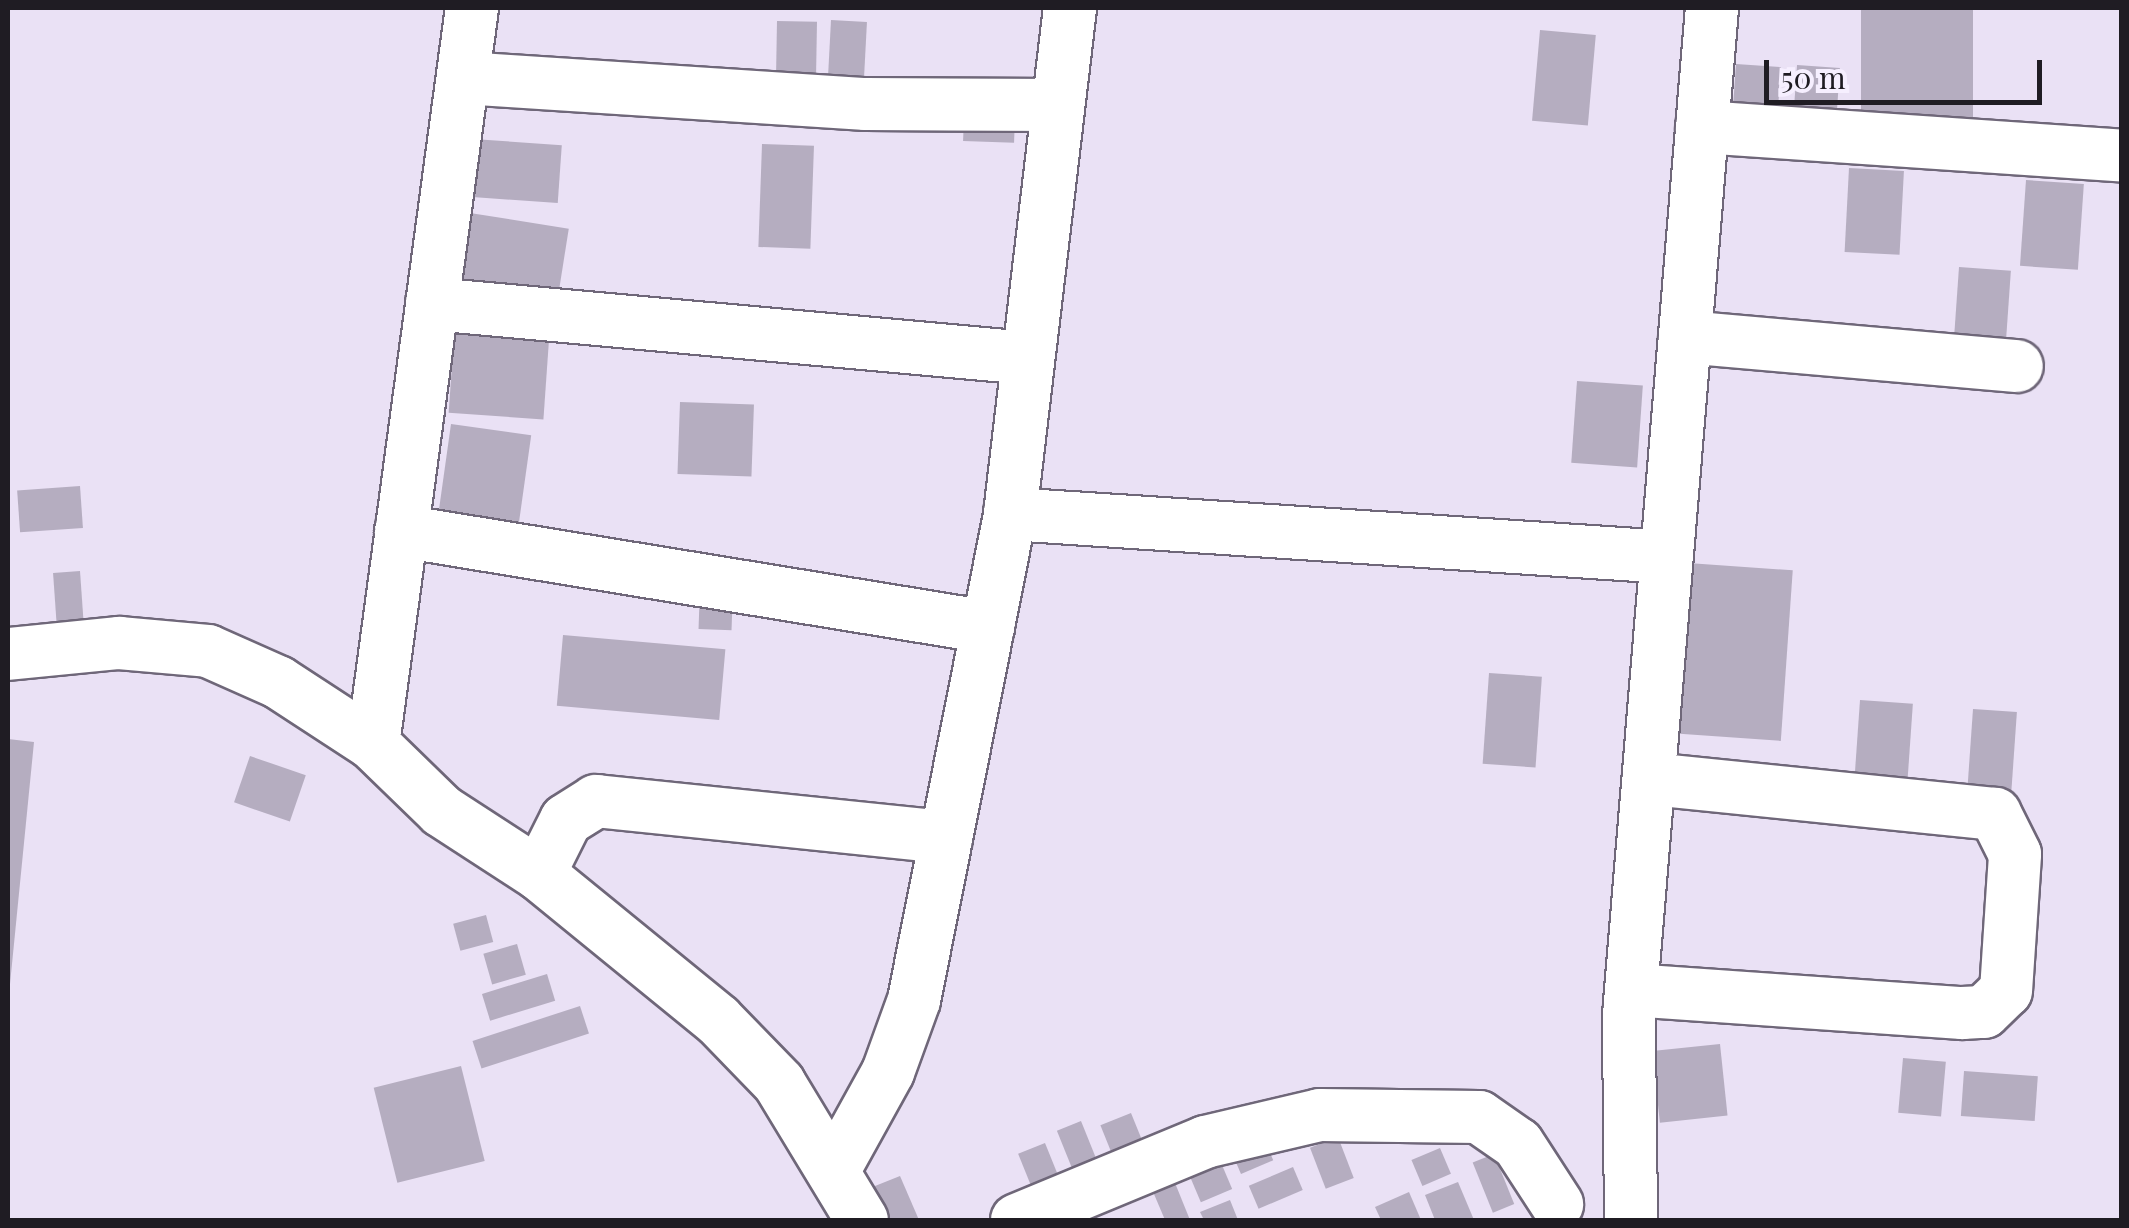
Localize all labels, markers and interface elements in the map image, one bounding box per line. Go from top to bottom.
scale bar [1769,40,2046,102]
text: 50 m [1781,57,1846,97]

